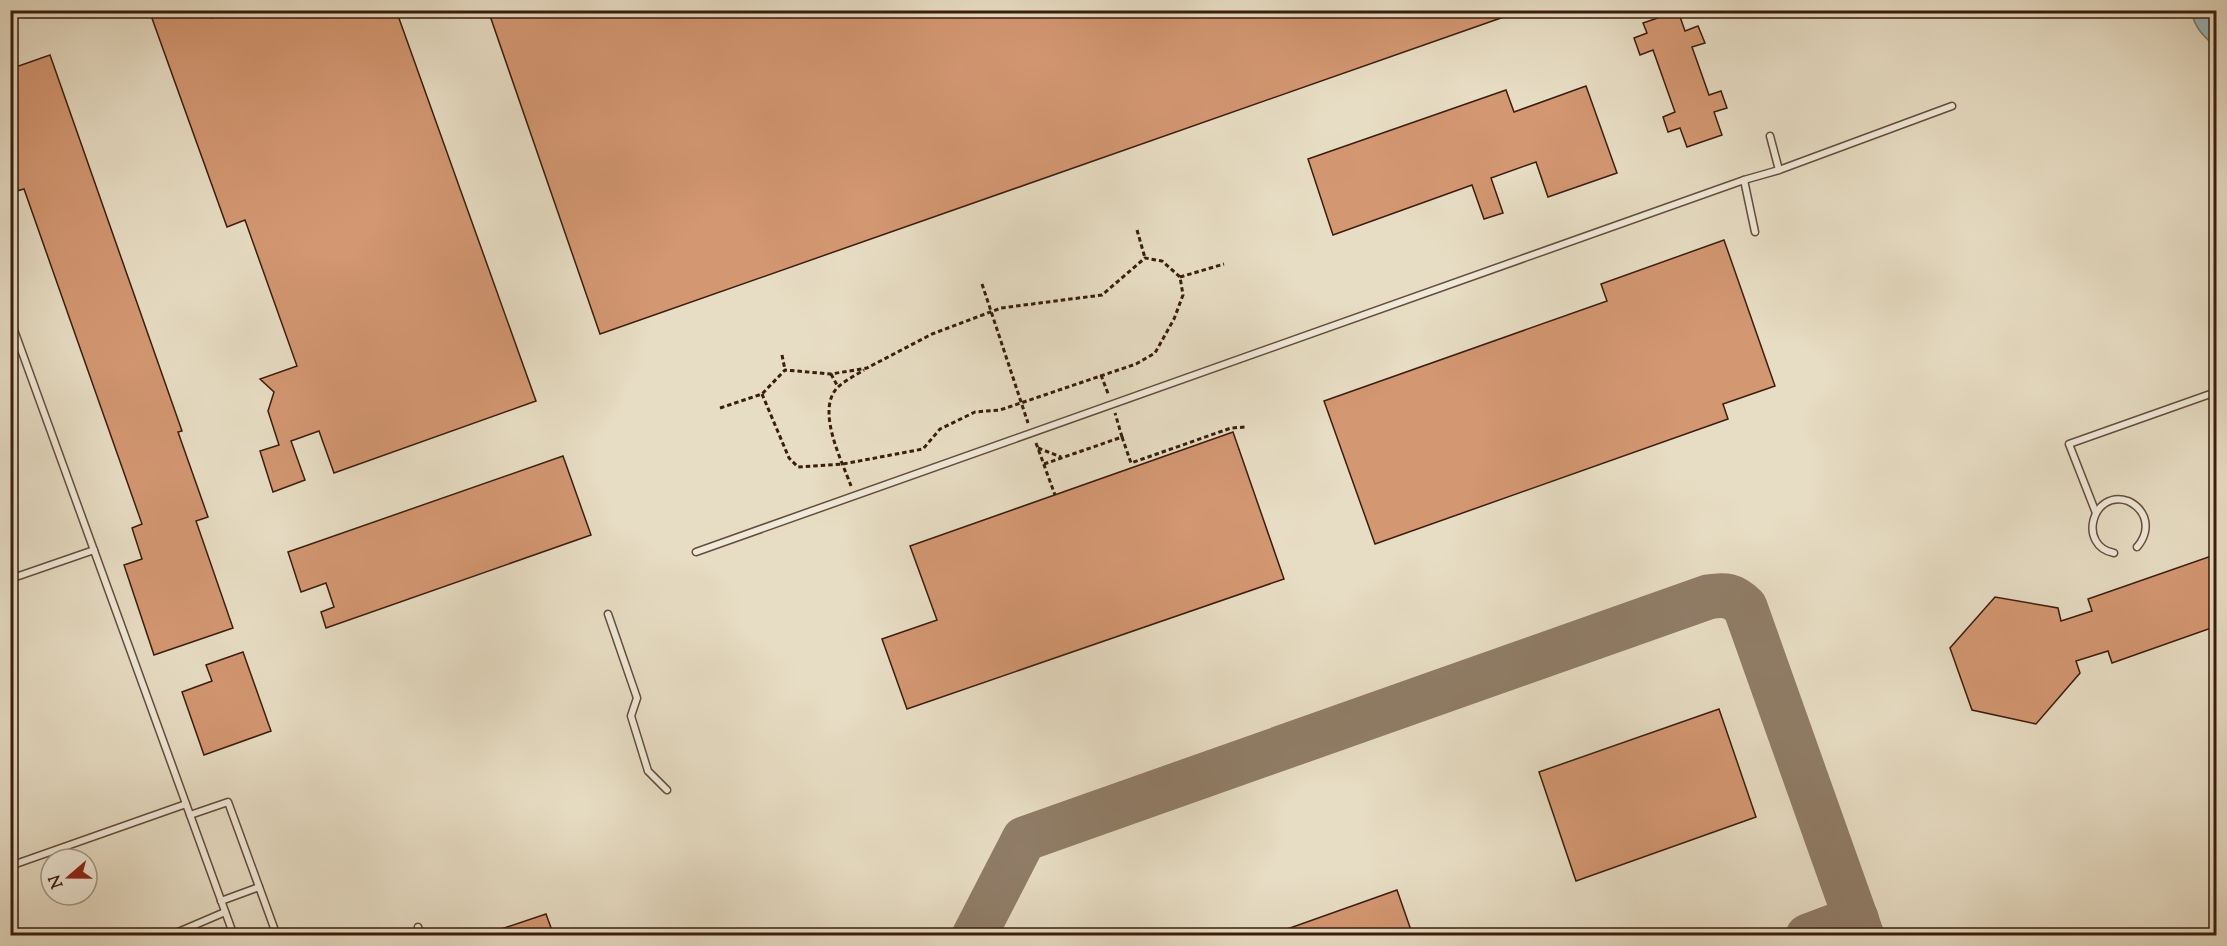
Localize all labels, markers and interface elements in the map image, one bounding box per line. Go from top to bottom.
north arrow [39,847,99,907]
text: N [44,871,70,891]

